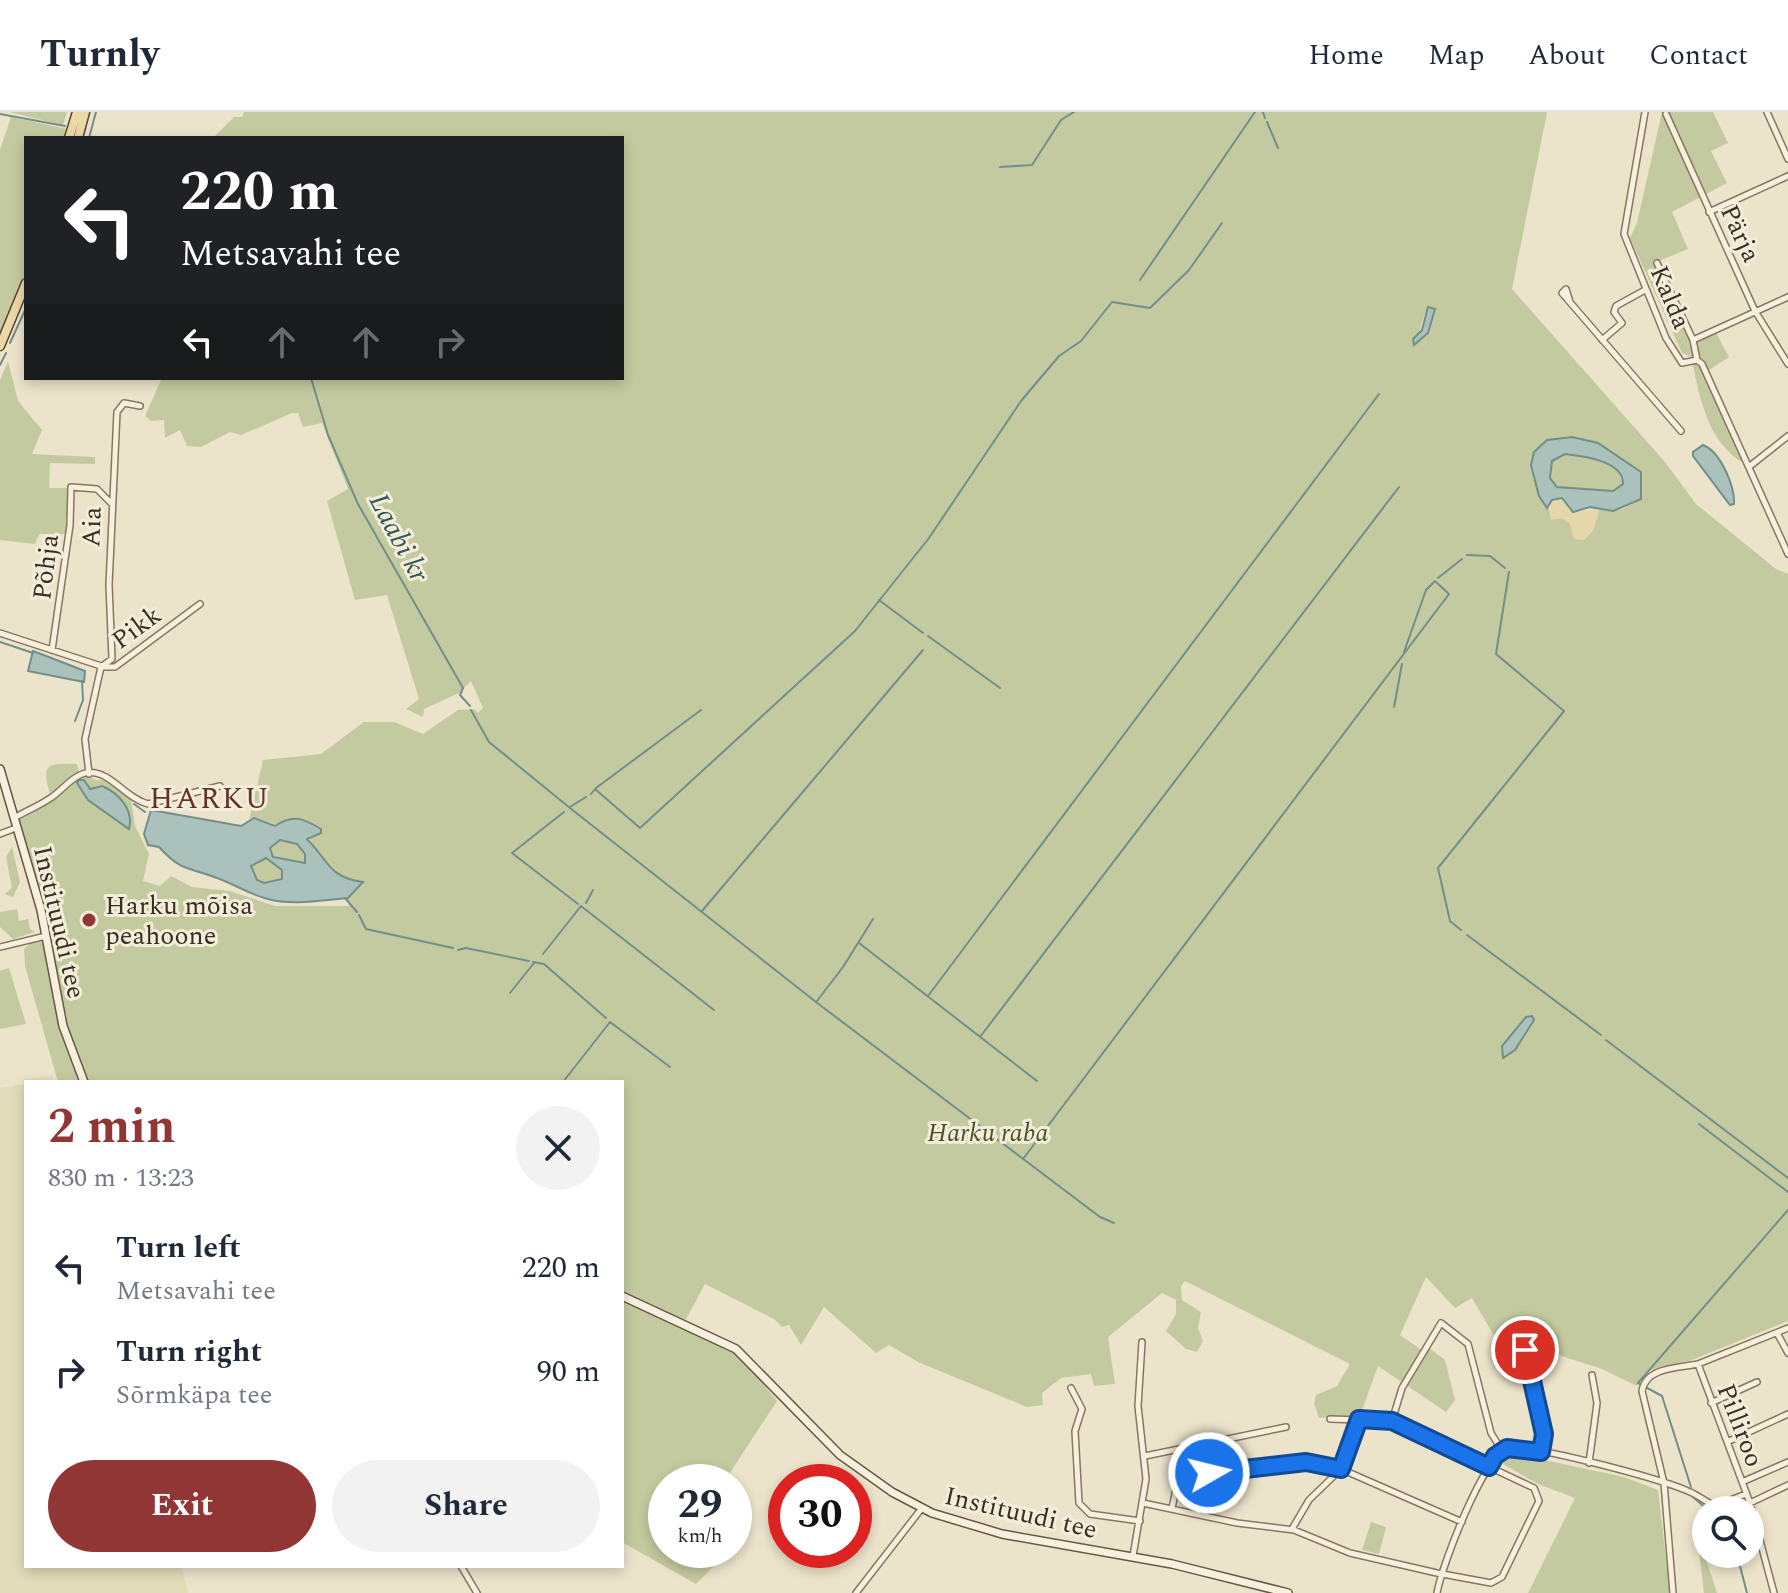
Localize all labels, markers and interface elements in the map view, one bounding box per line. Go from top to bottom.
text: Turnly [40,26,159,84]
text: Home [1308,34,1384,77]
text: Map [1428,34,1484,77]
text: About [1528,34,1605,77]
text: Contact [1649,34,1748,77]
text: 220 m [180,150,339,235]
icon: left [48,168,152,272]
street label: Pärja [1709,198,1771,269]
text: Metsavahi tee [180,227,401,282]
street label: Kalda [1639,259,1701,336]
icon: left [176,320,220,364]
icon: ahead [260,320,304,364]
icon: ahead [344,320,388,364]
icon: right [428,320,472,364]
water label: Laabi kr [357,485,440,590]
street label: Aia [71,506,113,548]
street label: Põhja [22,532,70,602]
street label: Pikk [103,596,170,660]
district label: HARKU [149,776,271,822]
street label: Instituudi tee [22,842,96,1002]
place label: Harku mõisa peahoone [105,886,253,956]
marker: Harku mõisa peahoone [80,911,98,929]
text: 2 min [48,1091,176,1164]
button: close [516,1106,600,1190]
park label: Harku raba [927,1113,1049,1153]
text: 830 m · 13:23 [48,1158,194,1198]
text: Turn left [116,1225,241,1271]
text: 220 m [522,1245,600,1291]
icon: left [48,1246,92,1290]
text: Metsavahi tee [116,1271,276,1311]
pin [1491,1316,1559,1384]
icon: arrive [1503,1328,1547,1372]
text: Turn right [116,1329,262,1375]
text: 90 m [537,1349,600,1395]
icon: right [48,1350,92,1394]
text: Sõrmkäpa tee [116,1375,272,1415]
street label: Pilliroo [1706,1378,1774,1473]
position arrow [1167,1431,1251,1515]
button: Exit [48,1460,316,1552]
button: Share [332,1460,600,1552]
speed limit sign: 30 [768,1464,872,1568]
text: 29 [678,1475,722,1536]
street label: Instituudi tee [941,1476,1101,1550]
map controls [1692,1496,1764,1568]
button: search [1692,1496,1764,1568]
text: km/h [678,1521,723,1551]

